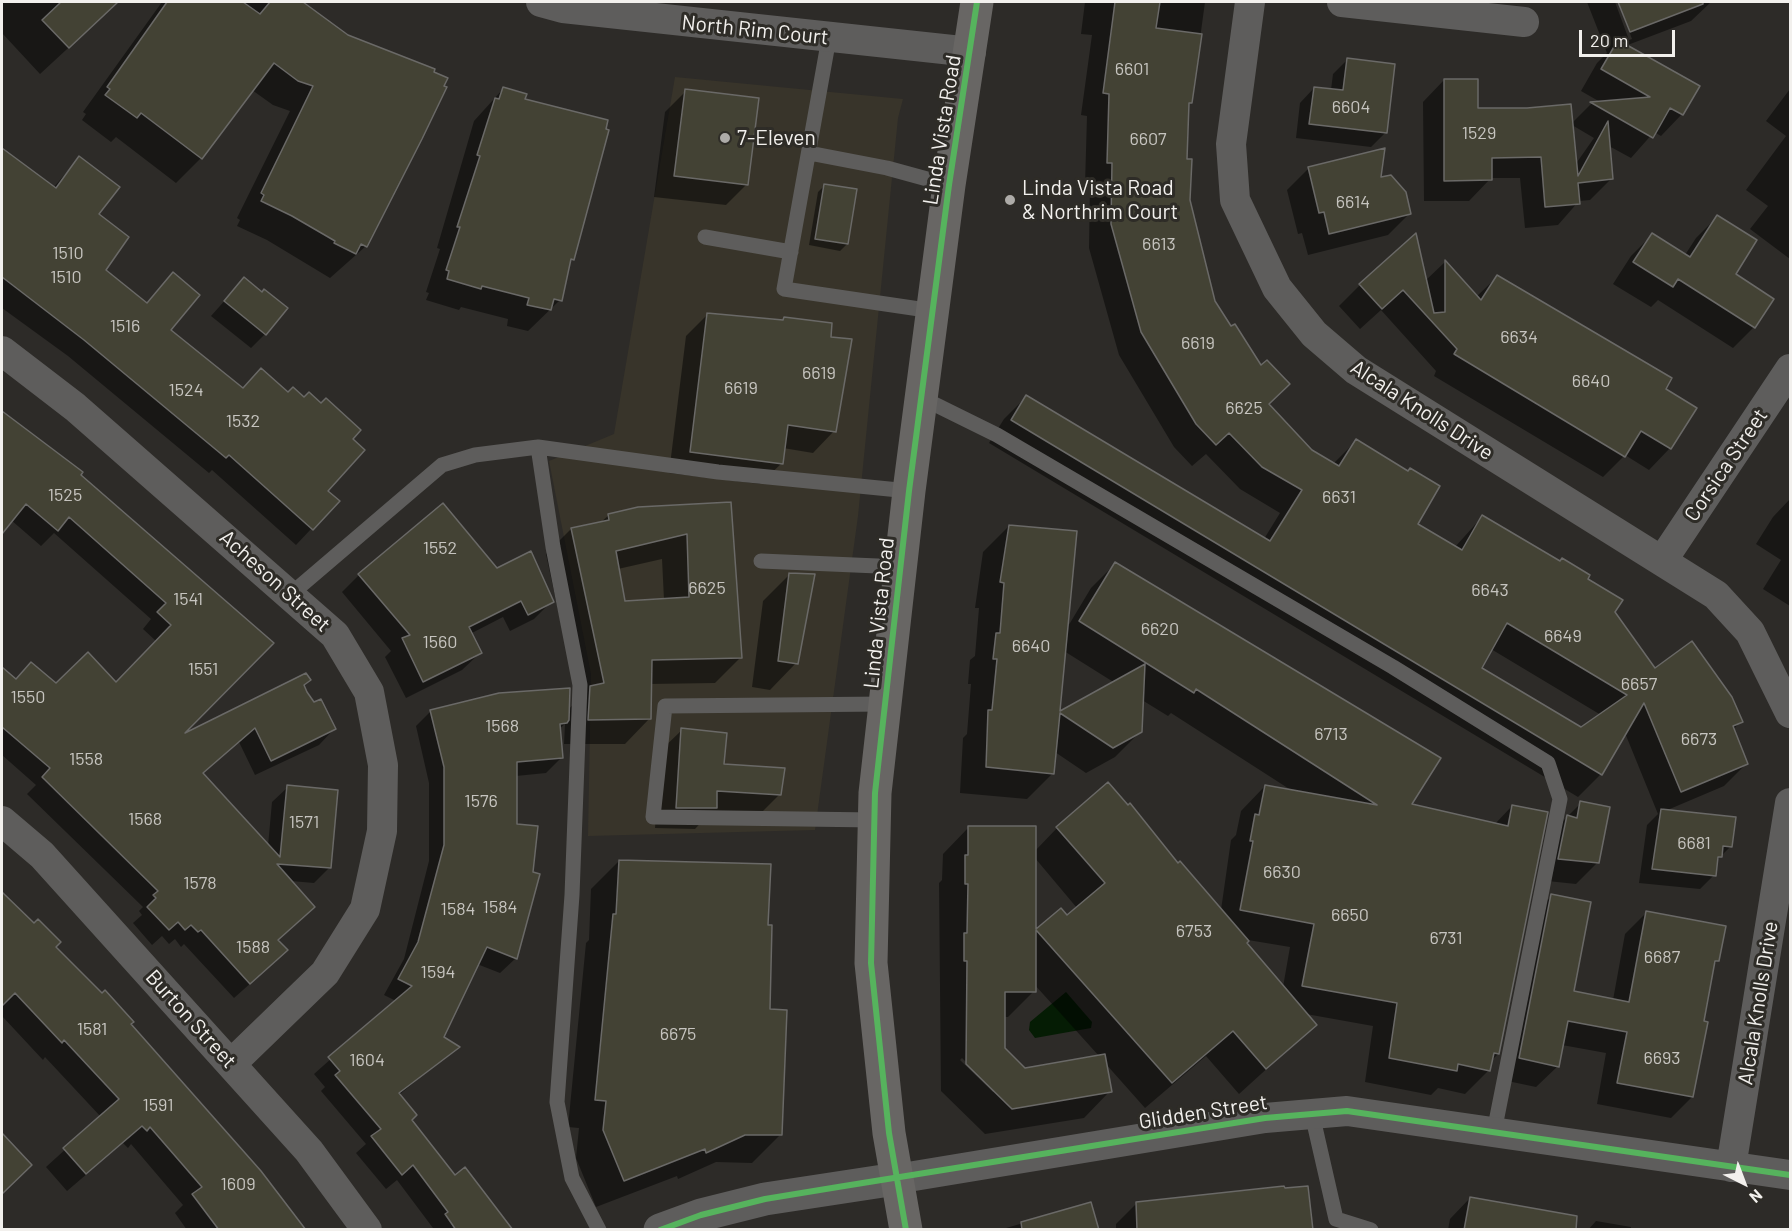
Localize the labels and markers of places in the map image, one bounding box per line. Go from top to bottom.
place label: 7-Eleven [737,125,816,151]
marker: 7-Eleven [718,131,732,145]
place label: Linda Vista Road & Northrim Court [1022,175,1178,225]
marker: Linda Vista Road & Northrim Court [1003,193,1017,207]

